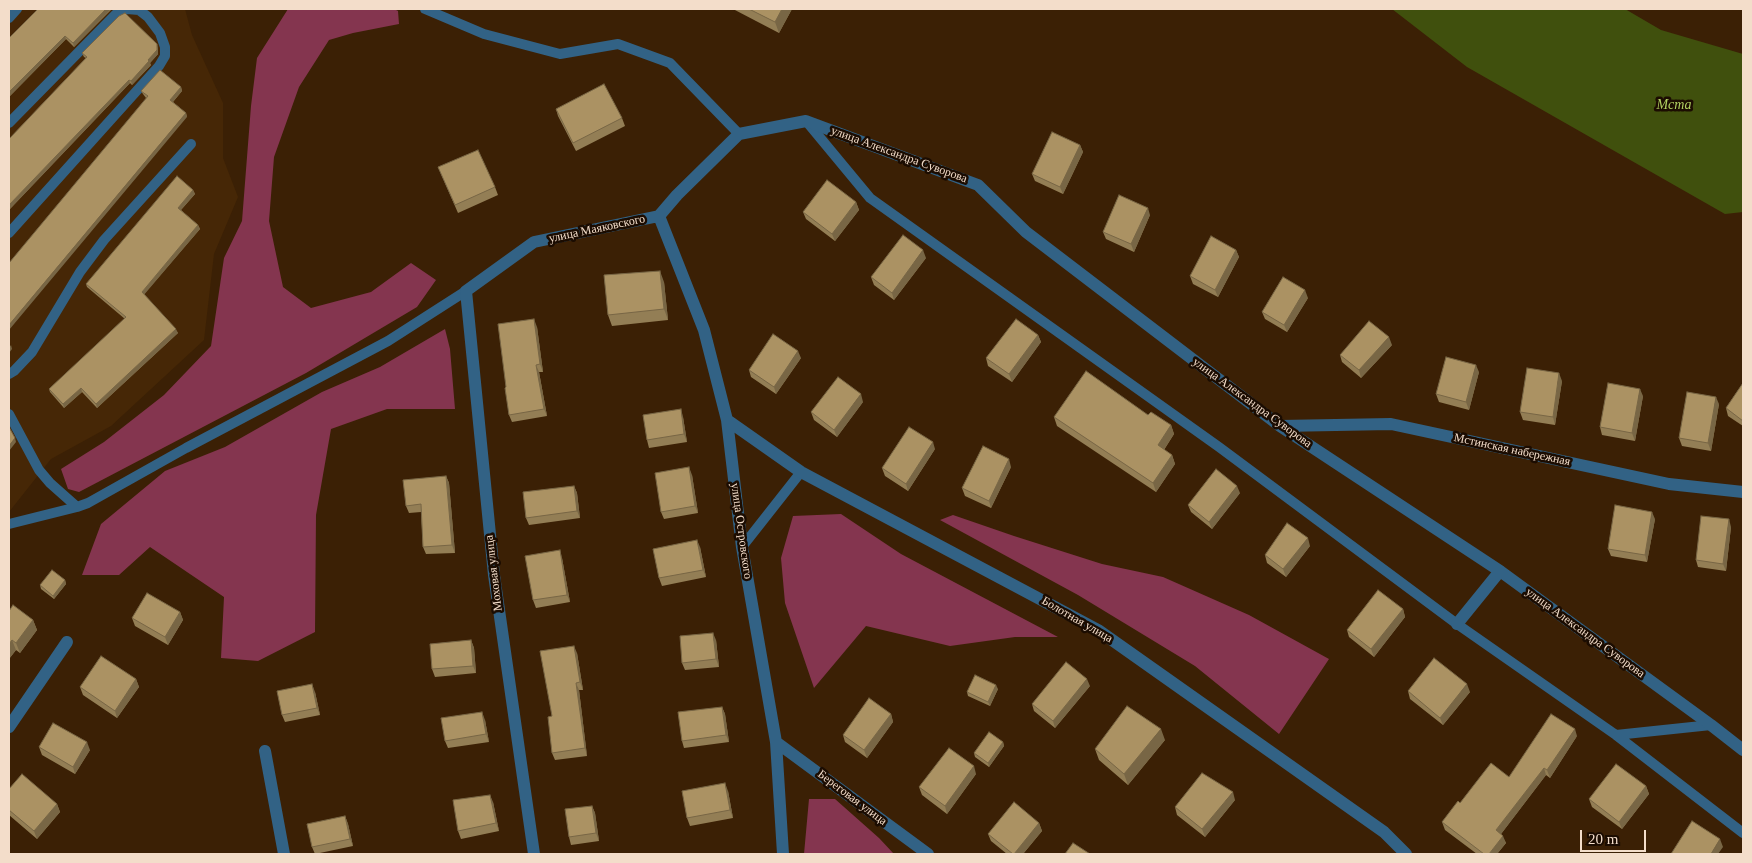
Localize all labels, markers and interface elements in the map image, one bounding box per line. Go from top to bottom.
water label: Мста [1657,97,1691,113]
street label: улица Александра Суворова [829,124,969,186]
street label: улица Маяковского [548,212,646,246]
street label: улица Александра Суворова [1190,355,1314,451]
street label: Мстинская набережная [1452,431,1572,469]
street label: улица Островского [727,482,755,580]
street label: Моховая улица [482,534,506,612]
street label: улица Александра Суворова [1523,585,1647,681]
street label: Болотная улица [1039,594,1115,646]
street label: Береговая улица [814,767,890,829]
scale bar [1582,820,1648,852]
text: 20 m [1588,831,1618,847]

